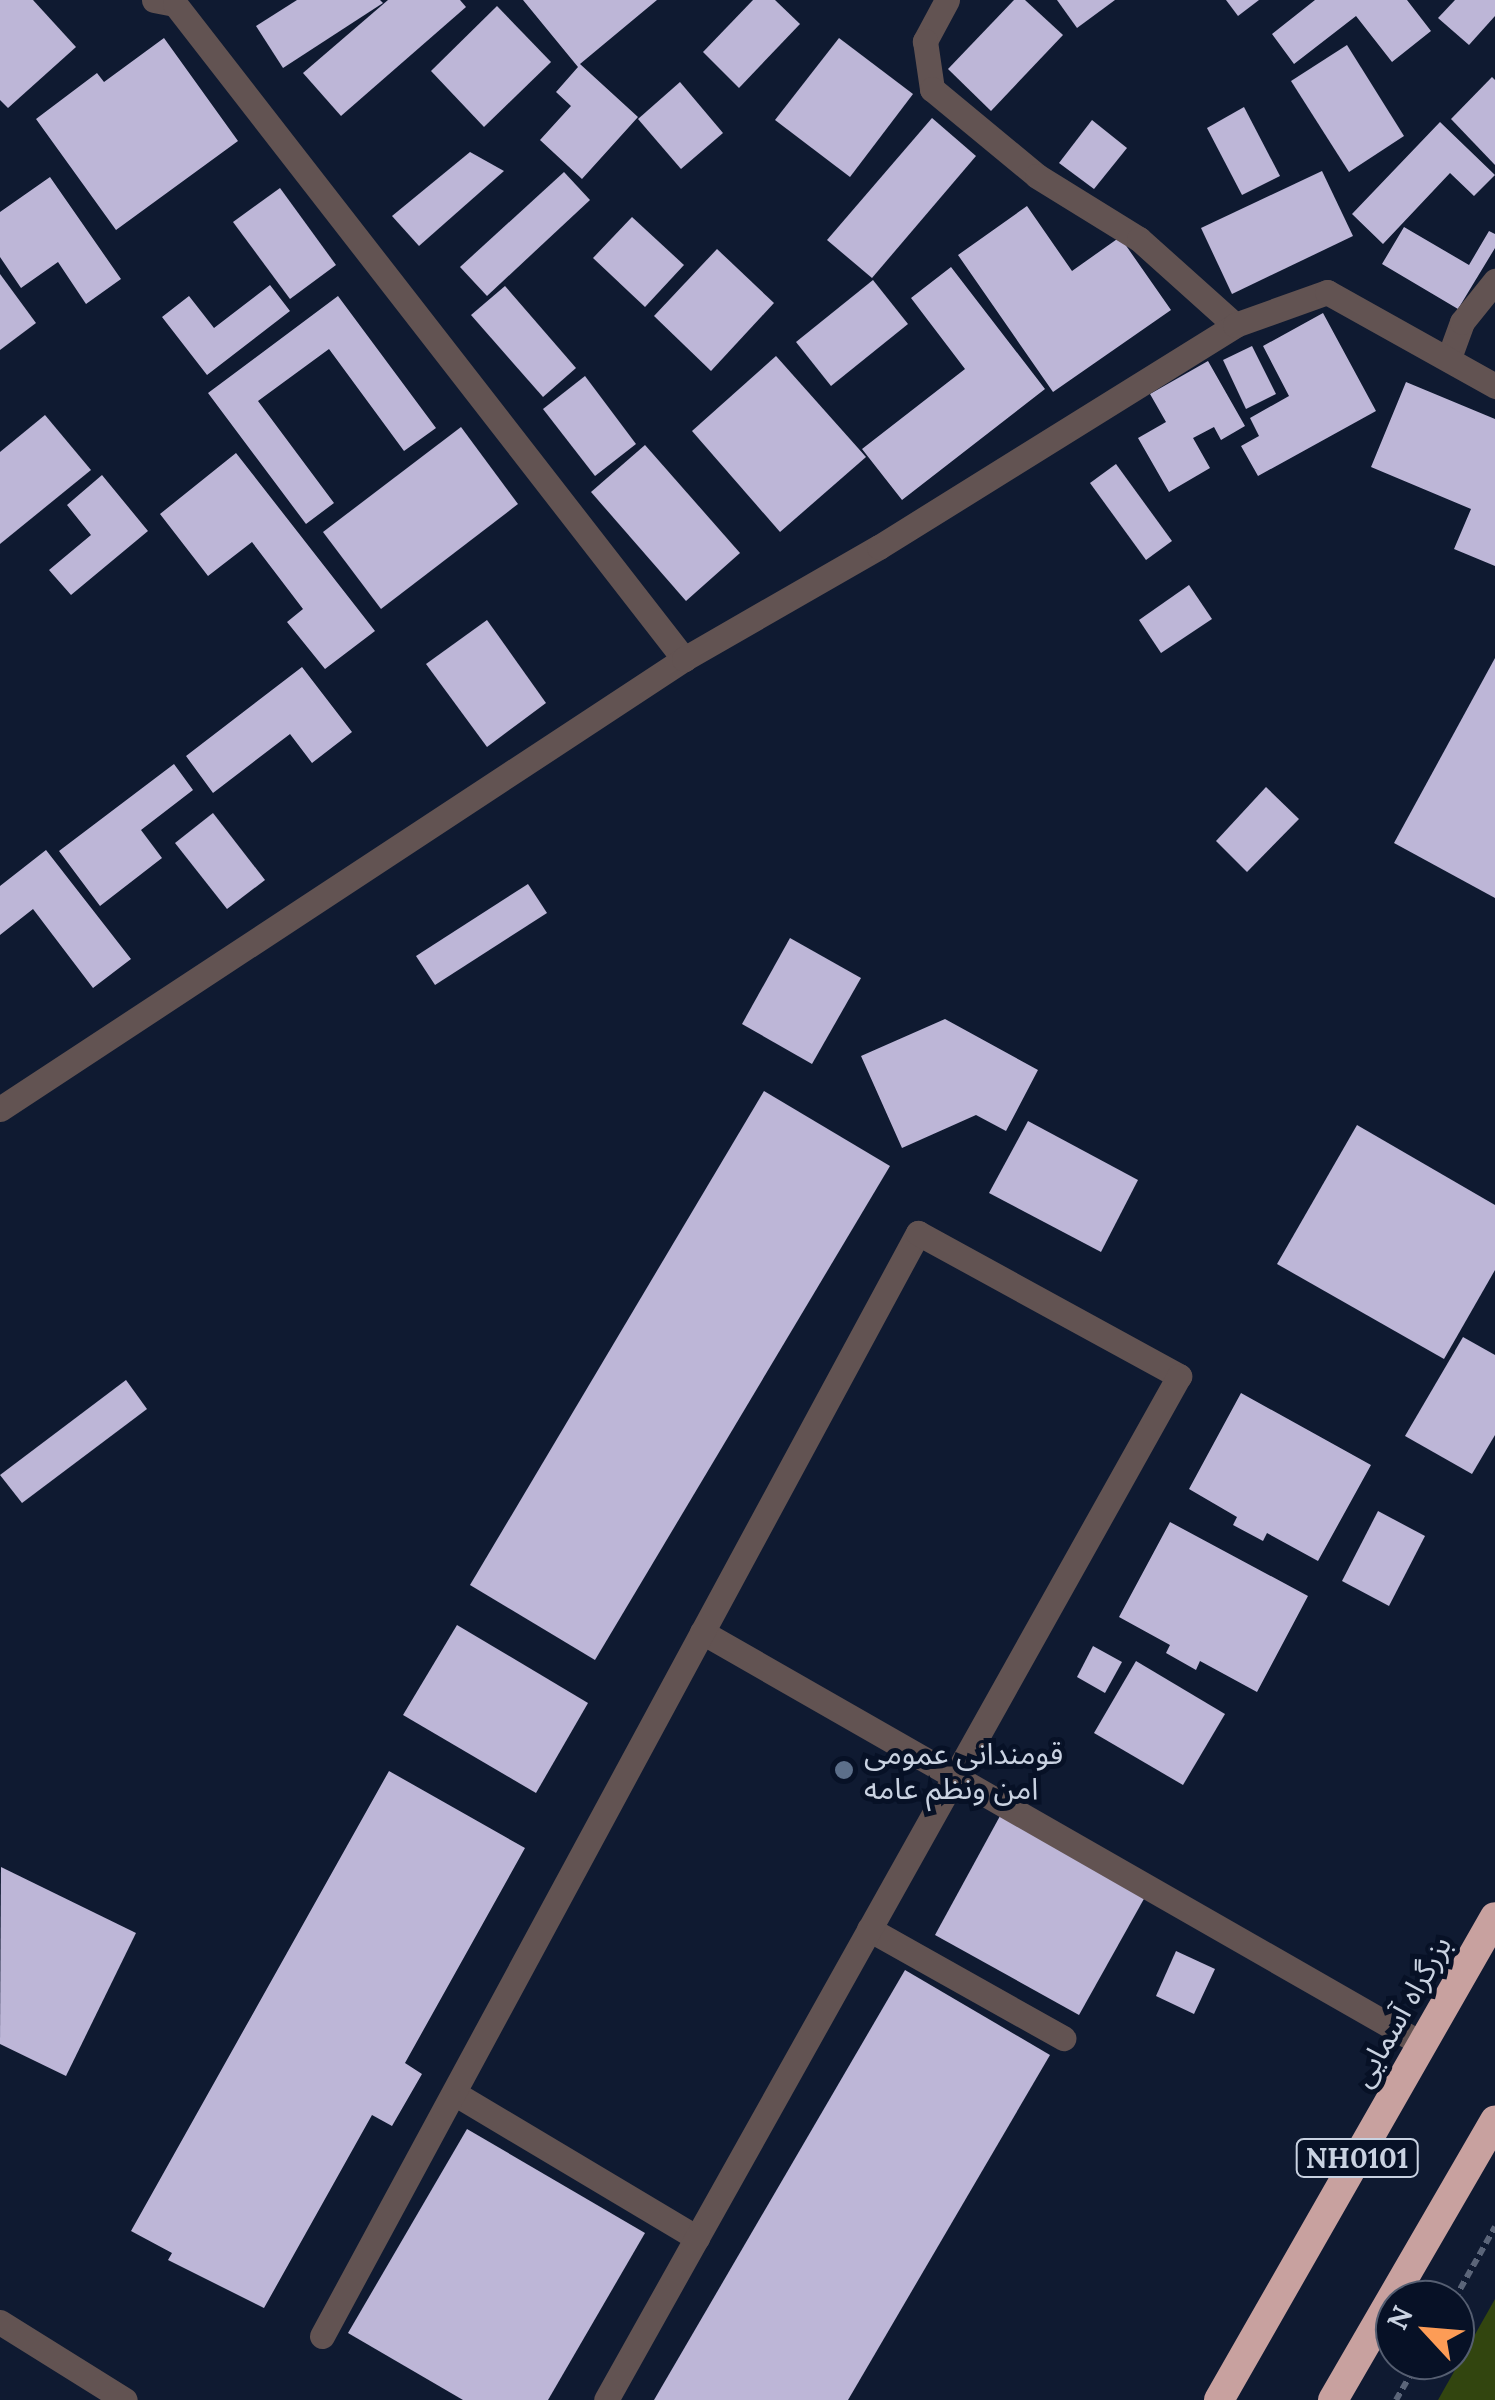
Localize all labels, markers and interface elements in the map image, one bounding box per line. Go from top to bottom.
place label: قومندانی عمومی امن ونظم عامه [864,1735,1063,1806]
marker: قومندانی عمومی امن ونظم عامه [833,1759,855,1781]
street label: بزرگراه آسمایی [1343,1929,1459,2093]
road number: NH0101 [1294,2135,1420,2181]
north arrow [1375,2280,1475,2380]
text: N [1379,2300,1421,2335]

